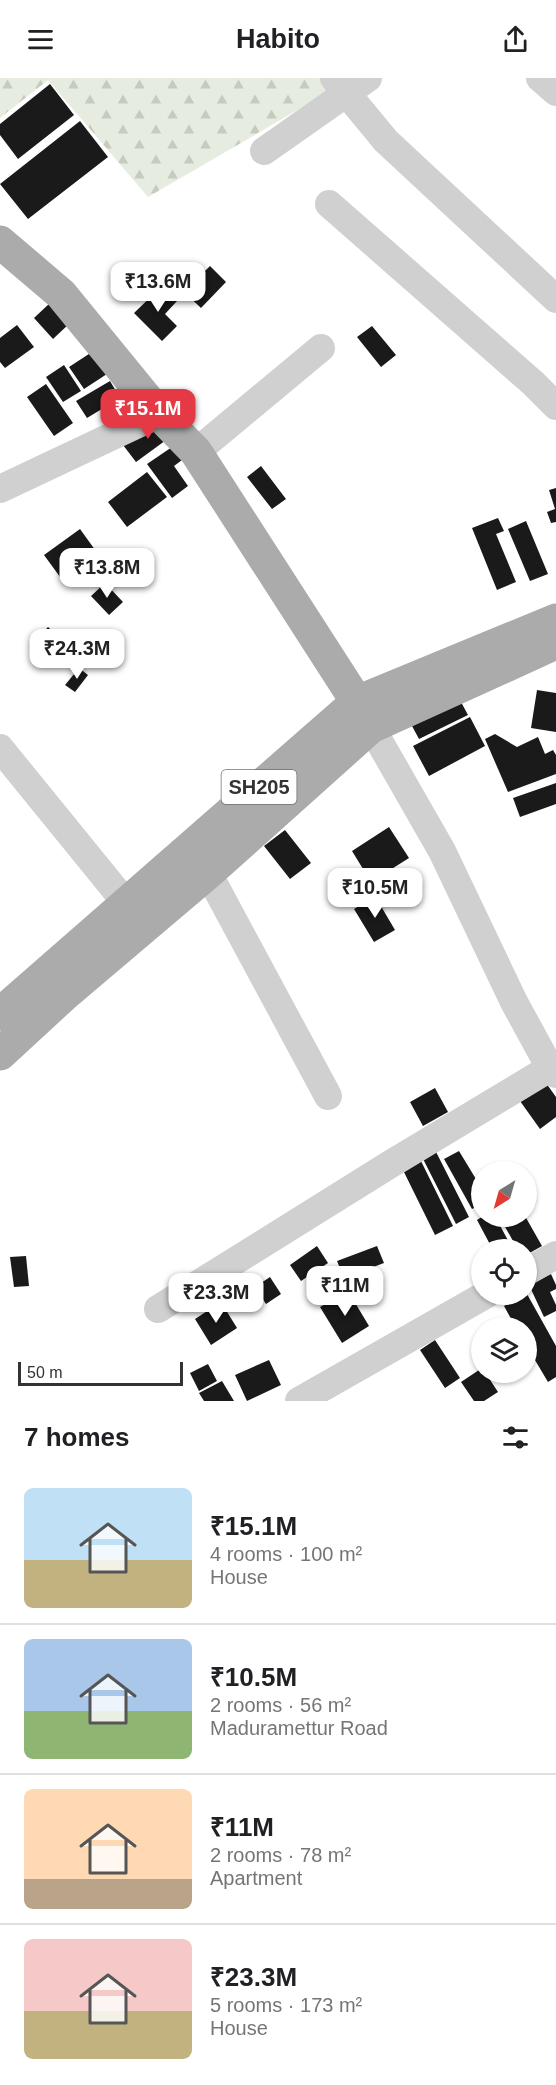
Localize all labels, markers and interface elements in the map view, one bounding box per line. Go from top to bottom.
icon: menu [24,23,57,56]
icon: share [499,23,532,56]
text: Habito [236,24,320,54]
pin: ₹13.6M [109,262,207,313]
text: ₹13.6M [124,270,192,292]
pin: ₹15.1M [99,389,197,440]
text: ₹15.1M [114,397,182,419]
pin: ₹13.8M [58,548,156,599]
text: ₹13.8M [73,556,141,578]
pin: ₹24.3M [28,629,126,680]
text: ₹24.3M [43,637,111,659]
road number: SH205 [222,770,296,804]
pin: ₹10.5M [326,868,424,919]
text: ₹10.5M [341,876,409,898]
north arrow [471,1161,537,1227]
map controls [471,1161,537,1383]
button: locate [471,1239,537,1305]
pin: ₹11M [309,1266,381,1317]
pin: ₹23.3M [167,1273,265,1324]
text: ₹11M [320,1274,370,1296]
text: ₹23.3M [182,1281,250,1303]
button: layers [471,1317,537,1383]
scale bar [18,1359,183,1386]
text: 50 m [27,1364,63,1381]
icon: filters [499,1421,532,1454]
text: 7 homes [24,1422,130,1452]
text: ₹15.1M [210,1511,297,1541]
icon: home [72,1512,144,1584]
text: 4 rooms · 100 m² [210,1543,362,1565]
text: House [210,1566,268,1588]
text: ₹10.5M [210,1662,297,1692]
icon: home [72,1663,144,1735]
text: 2 rooms · 56 m² [210,1694,351,1716]
text: Maduramettur Road [210,1717,388,1739]
text: ₹11M [210,1812,274,1842]
icon: home [72,1813,144,1885]
text: 2 rooms · 78 m² [210,1844,351,1866]
text: Apartment [210,1867,302,1889]
text: ₹23.3M [210,1962,297,1992]
icon: home [72,1963,144,2035]
text: 5 rooms · 173 m² [210,1994,362,2016]
text: House [210,2017,268,2039]

